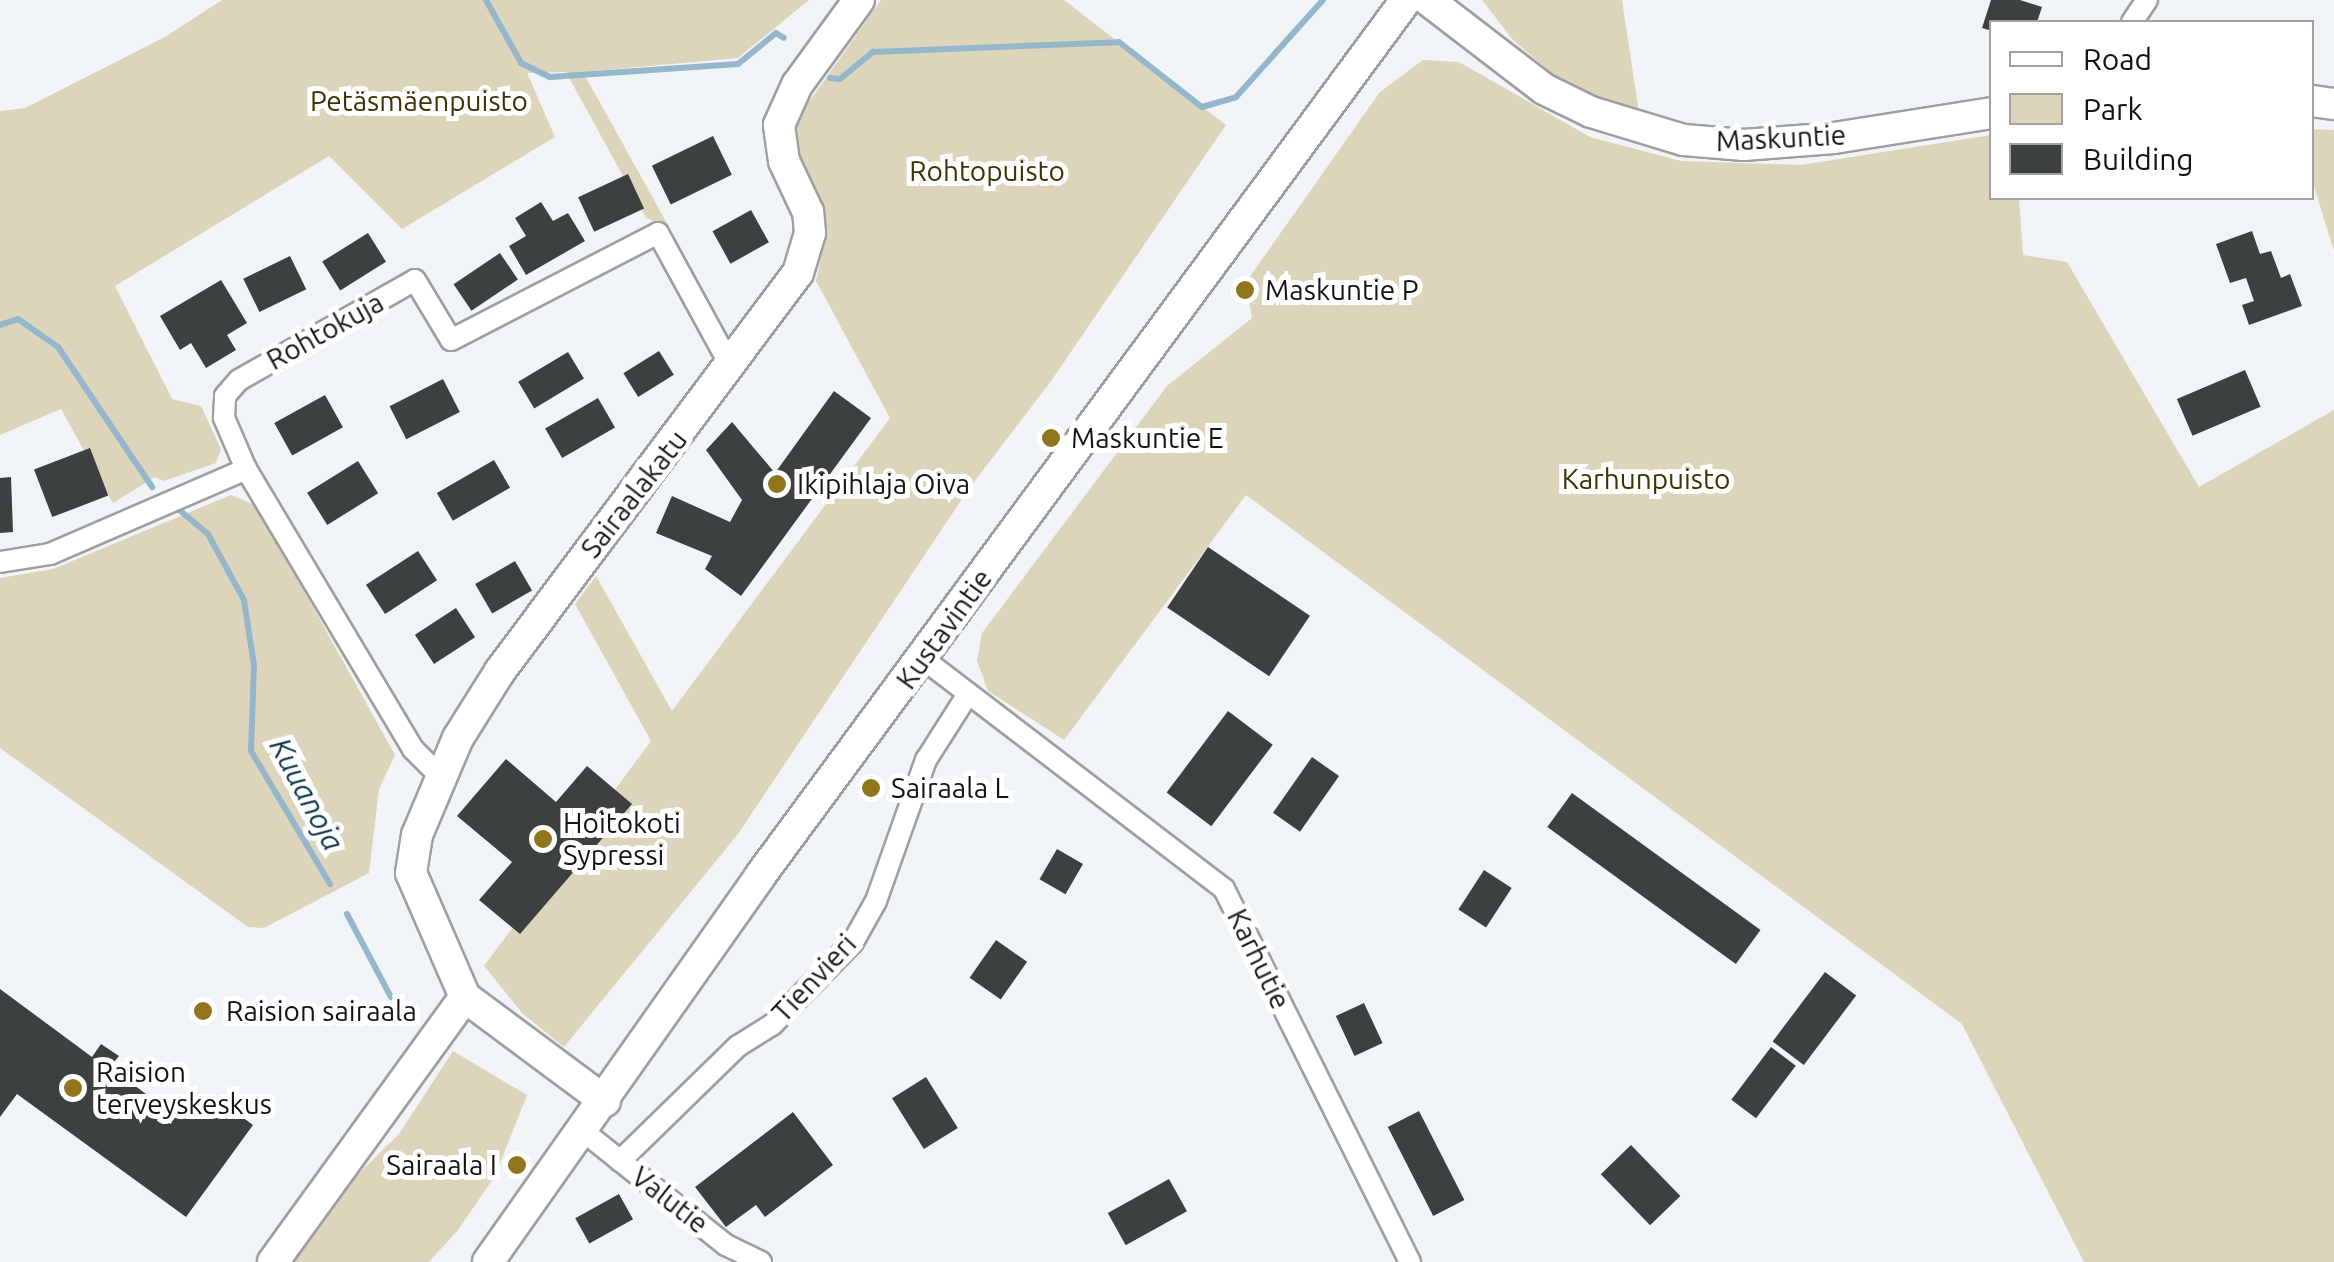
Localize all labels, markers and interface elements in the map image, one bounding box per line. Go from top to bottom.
legend [1989,20,2314,200]
text: Road [2083,42,2152,76]
park label: Petäsmäenpuisto [310,84,528,118]
text: Park [2083,92,2143,126]
street label: Maskuntie [1715,118,1847,158]
text: Building [2083,142,2194,176]
park label: Rohtopuisto [909,154,1065,188]
place label: Maskuntie P [1265,273,1418,307]
marker: Maskuntie P [1234,279,1256,301]
street label: Rohtokuja [261,285,389,377]
place label: Maskuntie E [1071,421,1223,455]
street label: Sairaalakatu [574,424,694,564]
marker: Maskuntie E [1040,427,1062,449]
park label: Karhunpuisto [1562,462,1730,496]
place label: Ikipihlaja Oiva [797,467,970,501]
marker: Ikipihlaja Oiva [766,473,788,495]
street label: Kustavintie [889,562,999,696]
water label: Kuuanoja [262,731,352,857]
place label: Sairaala L [891,771,1009,805]
marker: Sairaala L [860,777,882,799]
place label: Hoitokoti Sypressi [563,806,681,872]
marker: Hoitokoti Sypressi [532,828,554,850]
street label: Karhutie [1220,903,1298,1015]
street label: Tienvieri [765,927,863,1029]
place label: Raision sairaala [226,994,417,1028]
marker: Raision sairaala [190,998,216,1024]
place label: Raision terveyskeskus [96,1055,272,1121]
marker: Raision terveyskeskus [60,1075,86,1101]
place label: Sairaala I [386,1148,497,1182]
marker: Sairaala I [506,1154,528,1176]
street label: Valutie [625,1160,715,1240]

